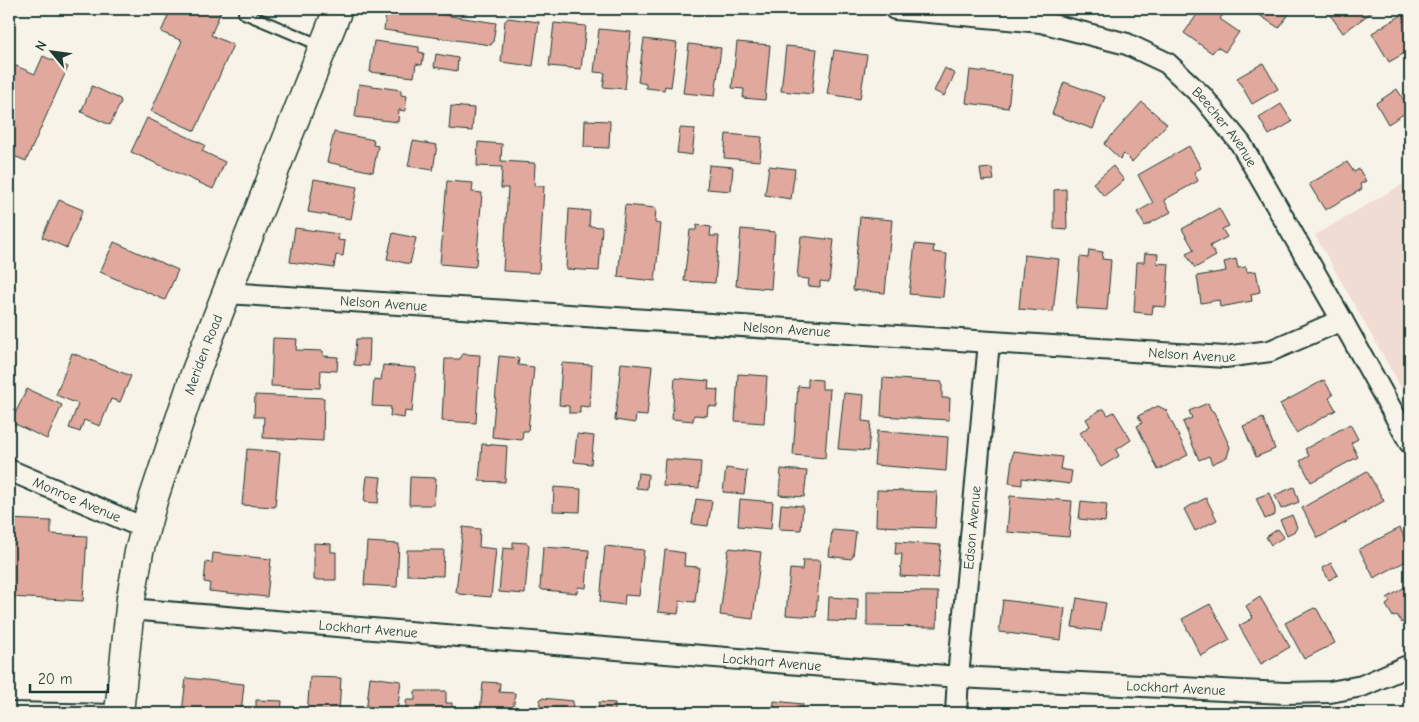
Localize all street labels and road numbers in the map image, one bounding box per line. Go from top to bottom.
street label: Beecher Avenue [1188,83,1260,170]
street label: Nelson Avenue [339,292,428,315]
street label: Meriden Road [181,312,226,397]
street label: Nelson Avenue [743,318,831,341]
street label: Nelson Avenue [1148,344,1237,366]
street label: Monroe Avenue [30,473,123,526]
street label: Edson Avenue [960,485,985,570]
street label: Lockhart Avenue [318,617,418,642]
street label: Lockhart Avenue [722,650,822,675]
street label: Lockhart Avenue [1126,677,1226,699]

